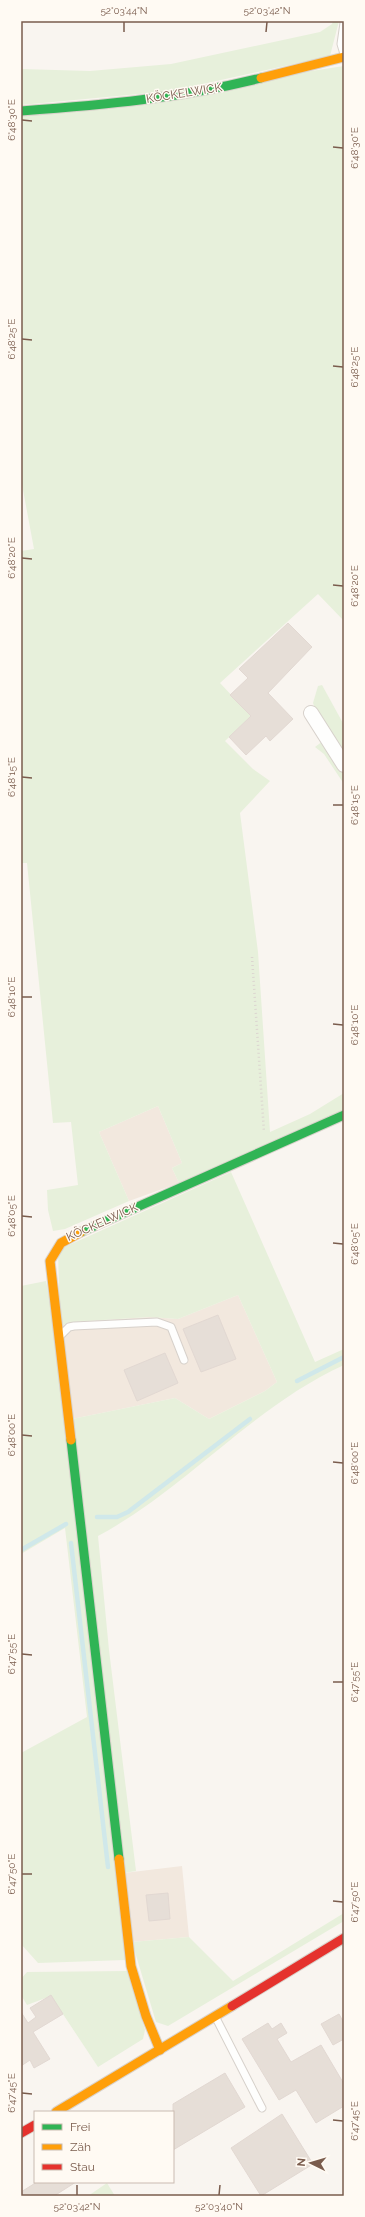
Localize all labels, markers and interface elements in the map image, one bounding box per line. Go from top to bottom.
text: 52°03'44"N [100,5,148,16]
text: 52°03'42"N [244,5,290,16]
street label: KÖCKELWICK [145,80,223,106]
text: 6°48'30"E [6,99,17,141]
text: 6°48'30"E [349,127,360,169]
text: 6°48'25"E [6,319,17,359]
text: 6°48'25"E [349,347,360,387]
text: 6°48'20"E [6,537,17,579]
text: 6°48'20"E [349,565,360,607]
text: 6°48'15"E [6,757,17,797]
text: 6°48'15"E [349,785,360,825]
text: 6°48'10"E [6,977,17,1017]
text: 6°48'10"E [349,1005,360,1045]
text: 6°48'05"E [6,1195,17,1237]
street label: KÖCKELWICK [64,1200,140,1244]
text: 6°48'05"E [349,1223,360,1265]
text: 6°48'00"E [6,1414,17,1456]
text: 6°48'00"E [349,1442,360,1484]
text: 6°47'55"E [6,1634,17,1674]
text: 6°47'55"E [349,1662,360,1702]
text: 6°47'50"E [6,1854,17,1894]
text: 6°47'50"E [349,1882,360,1922]
text: 6°47'45"E [6,2073,17,2113]
text: 6°47'45"E [349,2101,360,2141]
legend [34,2111,174,2183]
text: Frei [70,2120,90,2134]
text: Zäh [70,2140,91,2154]
north arrow [291,2143,331,2183]
text: N [295,2157,308,2167]
text: Stau [70,2160,95,2174]
text: 52°03'42"N [54,2201,100,2212]
text: 52°03'40"N [195,2201,243,2212]

